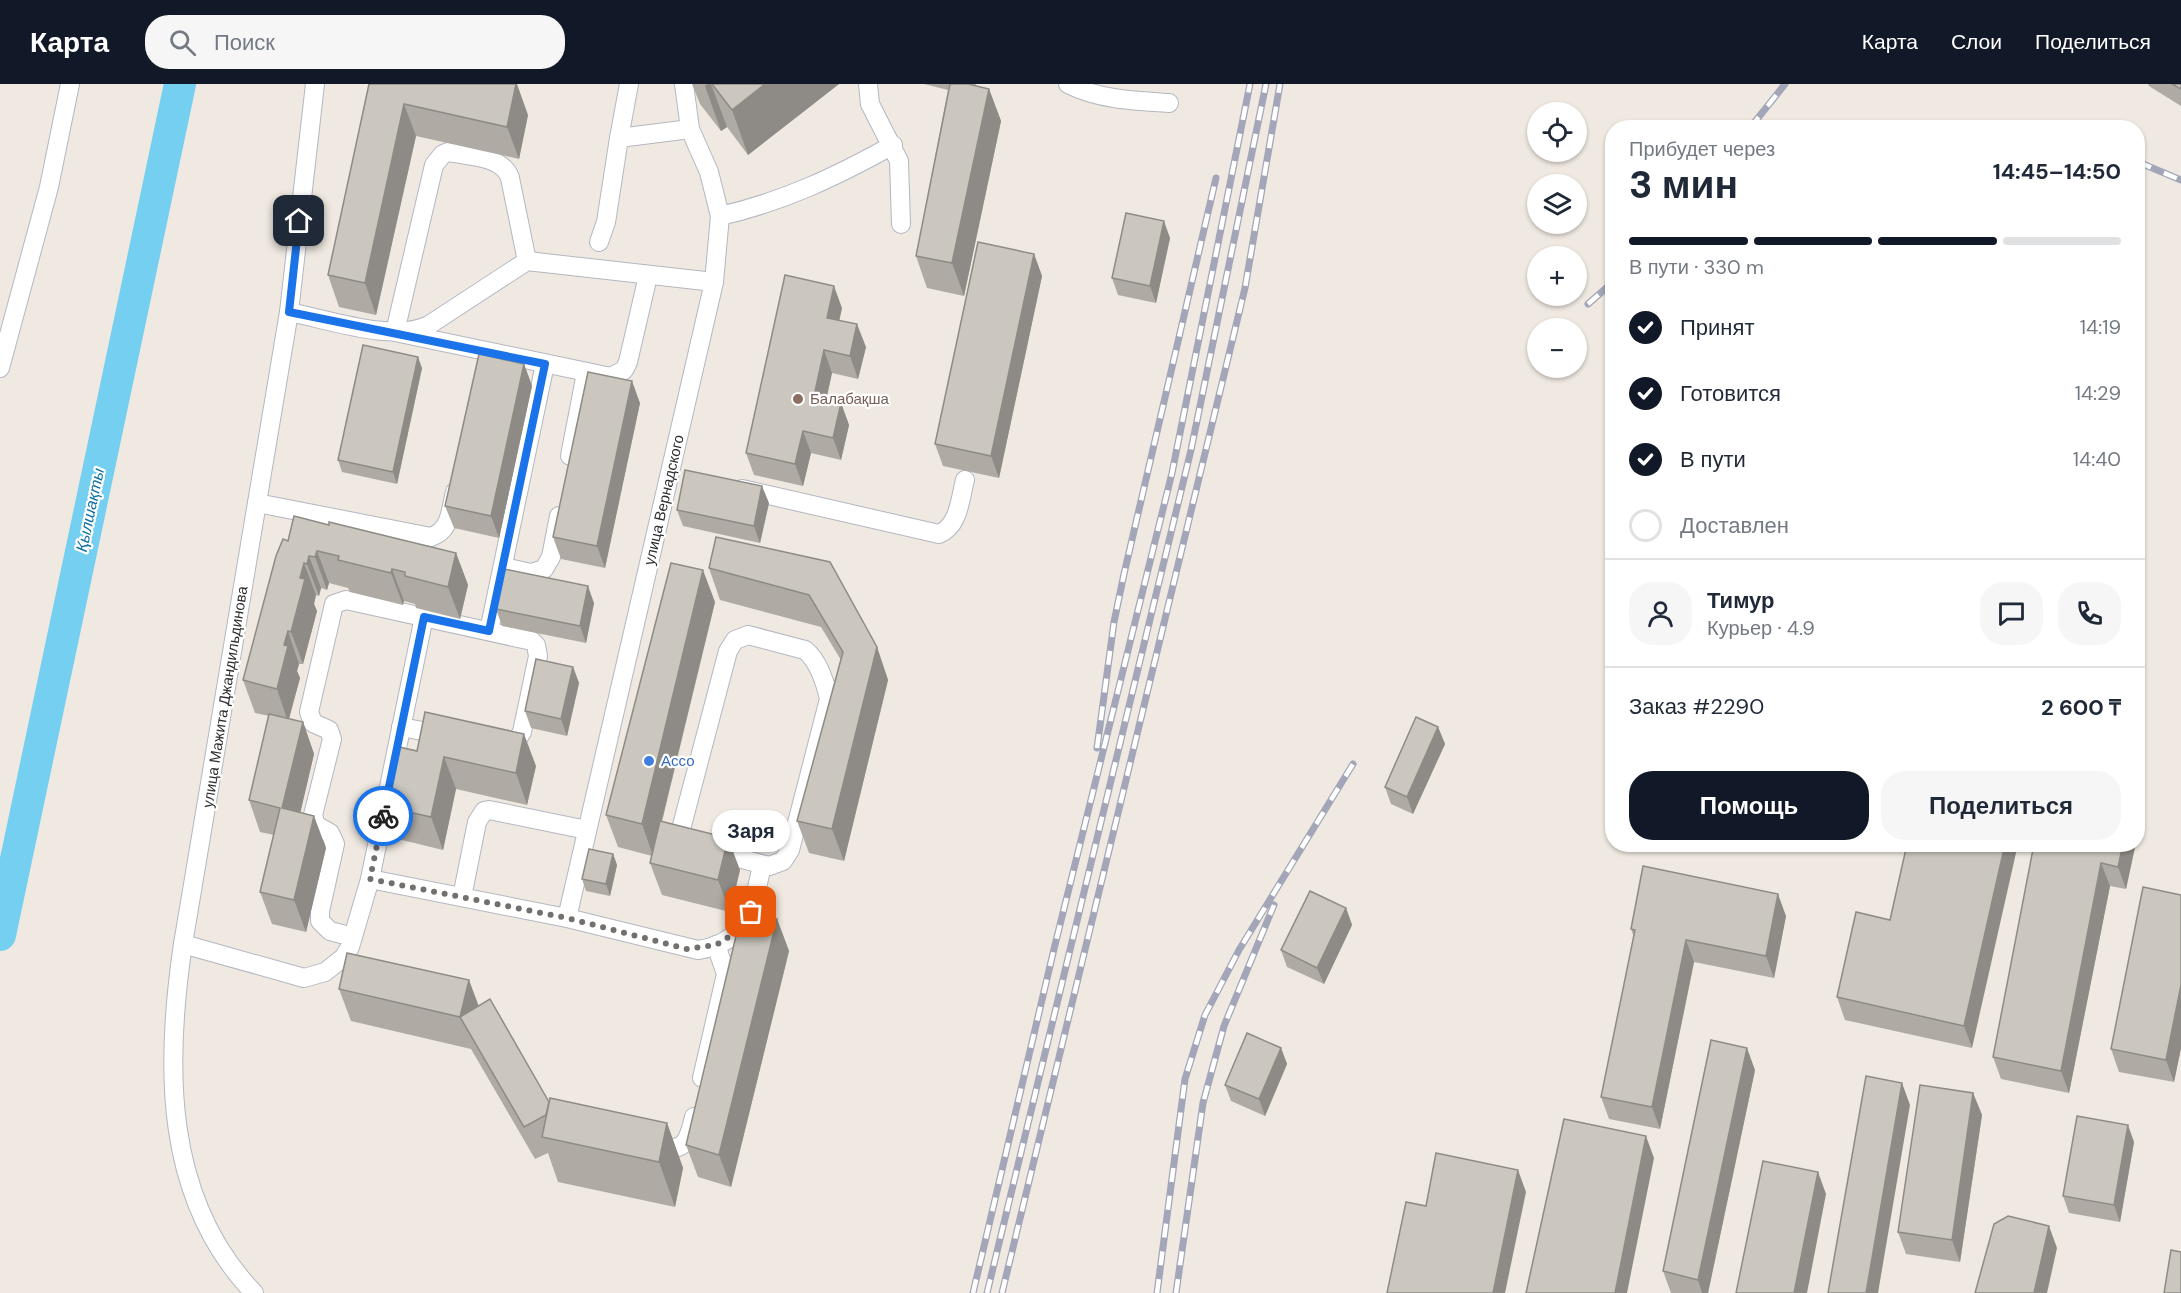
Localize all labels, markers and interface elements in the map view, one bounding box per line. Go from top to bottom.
search box [145,15,565,69]
text: Карта [30,24,109,61]
icon: search [166,26,199,59]
text: Поиск [214,28,275,57]
text: Карта [1862,28,1918,56]
text: Слои [1951,28,2002,56]
text: Поделиться [2035,28,2151,56]
map controls [1527,102,1587,378]
button: locate [1527,102,1587,162]
text: Прибудет через [1629,136,1775,162]
text: 14:45–14:50 [1993,157,2121,186]
text: 3 мин [1629,159,1738,210]
button: layers [1527,174,1587,234]
pin [273,195,324,246]
icon: home [282,204,315,237]
button: + [1527,246,1587,306]
text: В пути · 330 m [1629,254,1764,280]
icon: check [1629,311,1662,344]
text: Принят [1680,313,1754,342]
text: 14:19 [2080,314,2121,340]
button: − [1527,318,1587,378]
icon: check [1629,377,1662,410]
text: Готовится [1680,379,1781,408]
text: 14:29 [2075,380,2121,406]
place label: Балабақша [810,389,889,409]
marker: Балабақша [791,392,805,406]
street label: улица Вернадского [639,433,689,567]
icon: check [1629,443,1662,476]
text: В пути [1680,445,1746,474]
text: 14:40 [2073,446,2121,472]
water label: Қылшақты [71,466,109,554]
text: Доставлен [1680,511,1789,540]
button: person [1629,582,1692,645]
button: chat [1980,582,2043,645]
button: phone [2058,582,2121,645]
street label: улица Мажита Джандильдинова [198,584,253,809]
text: Тимур [1707,586,1775,615]
text: Курьер · 4.9 [1707,615,1815,641]
text: Заказ #2290 [1629,692,1764,721]
text: 2 600 ₸ [2041,693,2121,722]
place label: Ассо [661,751,695,771]
marker: Ассо [642,754,656,768]
button: Помощь [1629,771,1869,840]
button: Поделиться [1881,771,2121,840]
courier [353,786,413,846]
icon: bike [367,800,400,833]
callout: Заря [712,810,790,852]
text: Заря [727,818,775,844]
pin [725,886,776,937]
icon: bag [734,895,767,928]

